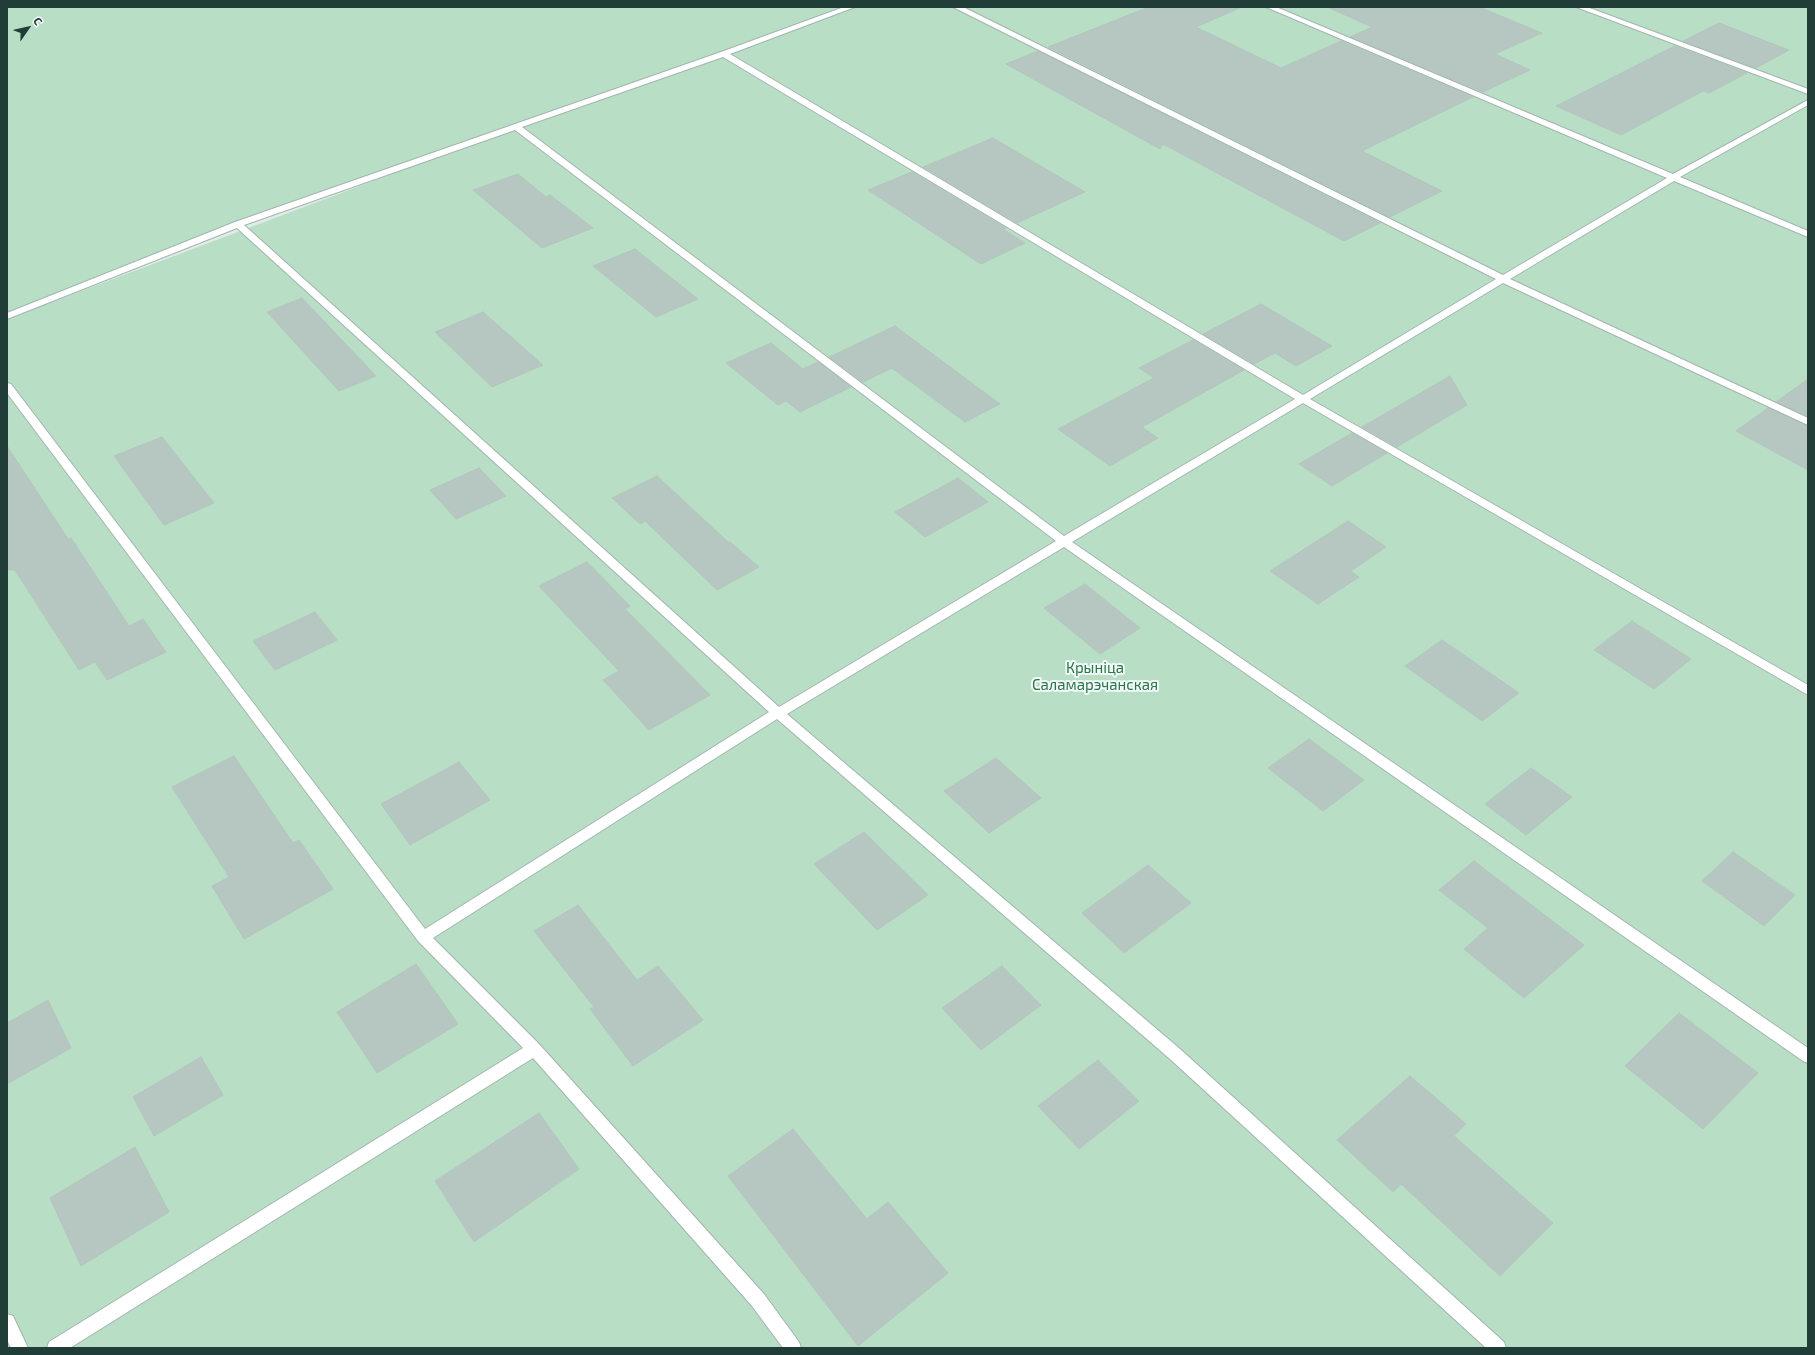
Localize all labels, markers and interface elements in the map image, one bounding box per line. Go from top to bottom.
north arrow [8,8,48,48]
text: С [31,15,46,27]
park label: Крыніца Саламарэчанская [1032,659,1158,694]

